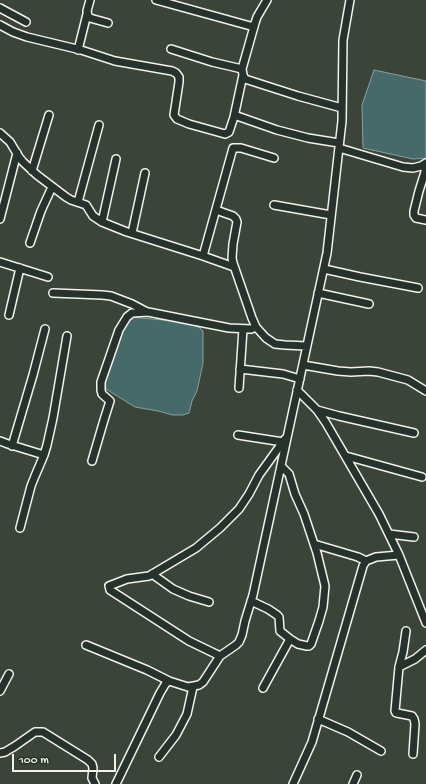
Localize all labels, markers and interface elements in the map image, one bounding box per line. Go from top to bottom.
scale bar [14,746,118,772]
text: 100 m [19,754,49,768]

